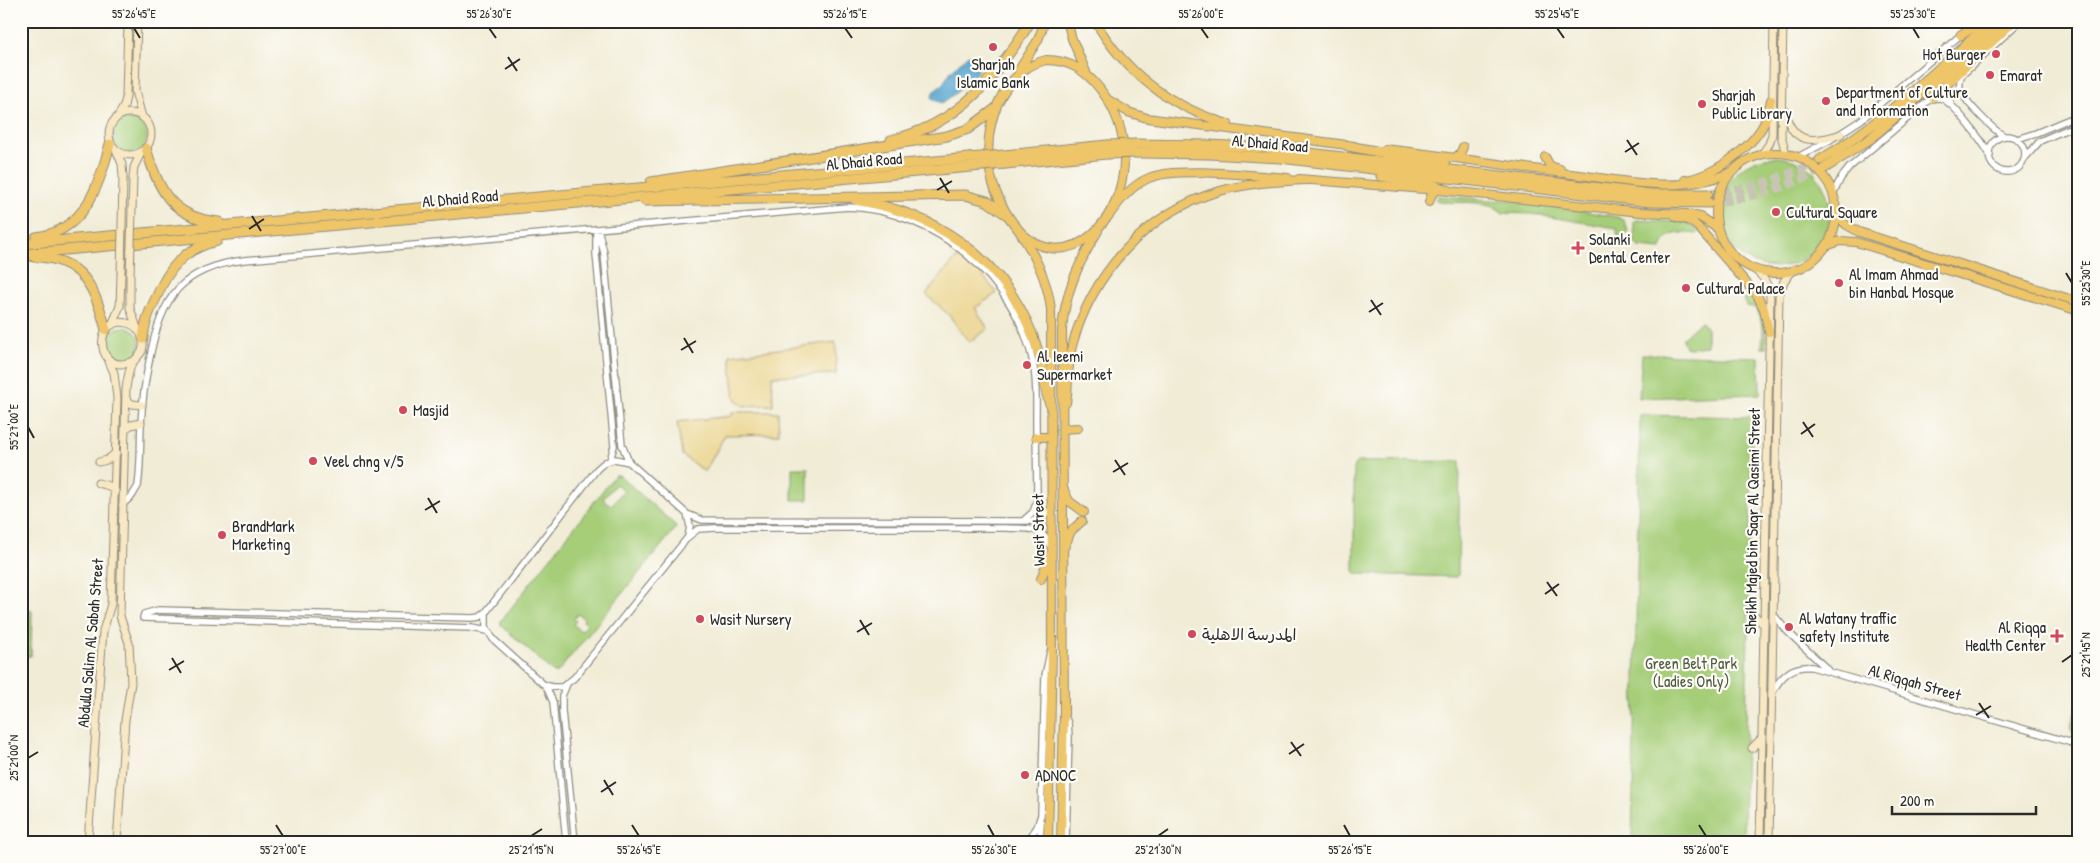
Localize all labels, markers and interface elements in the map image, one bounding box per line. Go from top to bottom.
text: 55°26'45"E [112,5,157,22]
text: 55°26'30"E [466,5,512,22]
text: 55°26'15"E [823,5,868,22]
text: 55°26'00"E [1178,5,1224,22]
text: 55°25'45"E [1535,5,1580,22]
text: 55°25'30"E [1890,5,1936,22]
marker: Sharjah Islamic Bank [987,41,999,53]
place label: Hot Burger [1923,43,1986,65]
marker: Hot Burger [1990,48,2002,60]
place label: Sharjah Islamic Bank [956,53,1030,93]
place label: Emarat [2000,64,2043,86]
marker: Emarat [1984,69,1996,81]
place label: Department of Culture and Information [1836,81,1969,121]
place label: Sharjah Public Library [1712,84,1792,124]
marker: Department of Culture and Information [1820,95,1832,107]
marker: Sharjah Public Library [1696,98,1708,110]
street label: Al Dhaid Road [1231,129,1309,157]
street label: Al Dhaid Road [825,147,903,175]
street label: Al Dhaid Road [421,184,499,212]
place label: Cultural Square [1786,201,1878,223]
marker: Cultural Square [1770,206,1782,218]
place label: Solanki Dental Center [1589,228,1670,268]
marker: Solanki Dental Center [1571,241,1585,255]
text: 55°25'30"E [2077,260,2094,306]
place label: Al Imam Ahmad bin Hanbal Mosque [1849,263,1955,303]
place label: Cultural Palace [1696,277,1785,299]
marker: Al Imam Ahmad bin Hanbal Mosque [1833,277,1845,289]
marker: Cultural Palace [1680,282,1692,294]
place label: Al Ieemi Supermarket [1037,345,1112,385]
marker: Al Ieemi Supermarket [1021,359,1033,371]
place label: Masjid [413,399,449,421]
text: 55°27'00"E [5,403,22,450]
marker: Masjid [397,404,409,416]
street label: Sheikh Majed bin Saqr Al Qasimi Street [1739,407,1765,634]
place label: Veel chng v/5 [323,450,404,472]
marker: Veel chng v/5 [307,455,319,467]
street label: Wasit Street [1026,493,1050,566]
place label: BrandMark Marketing [232,515,295,555]
marker: BrandMark Marketing [216,529,228,541]
street label: Abdulla Salim Al Sabah Street [72,557,108,729]
place label: Al Watany traffic safety Institute [1799,607,1897,647]
place label: Wasit Nursery [710,608,792,630]
marker: Wasit Nursery [694,613,706,625]
place label: Al Riqqa Health Center [1965,616,2046,656]
marker: Al Watany traffic safety Institute [1783,621,1795,633]
place label: المدرسة الاهلية [1202,623,1296,645]
marker: المدرسة الاهلية [1186,628,1198,640]
marker: Al Riqqa Health Center [2050,629,2064,643]
text: 25°21'45"N [2077,632,2094,678]
park label: Green Belt Park (Ladies Only) [1645,652,1737,692]
street label: Al Riqqah Street [1866,658,1964,706]
text: 25°21'00"N [5,735,22,781]
place label: ADNOC [1035,764,1077,786]
marker: ADNOC [1019,769,1031,781]
scale bar [1892,783,2036,815]
text: 200 m [1900,790,1934,811]
text: 55°27'00"E [260,841,307,858]
text: 25°21'15"N [509,841,553,858]
text: 55°26'45"E [617,841,662,858]
text: 55°26'30"E [971,841,1017,858]
text: 25°21'30"N [1135,841,1181,858]
text: 55°26'15"E [1328,841,1373,858]
text: 55°26'00"E [1683,841,1729,858]

